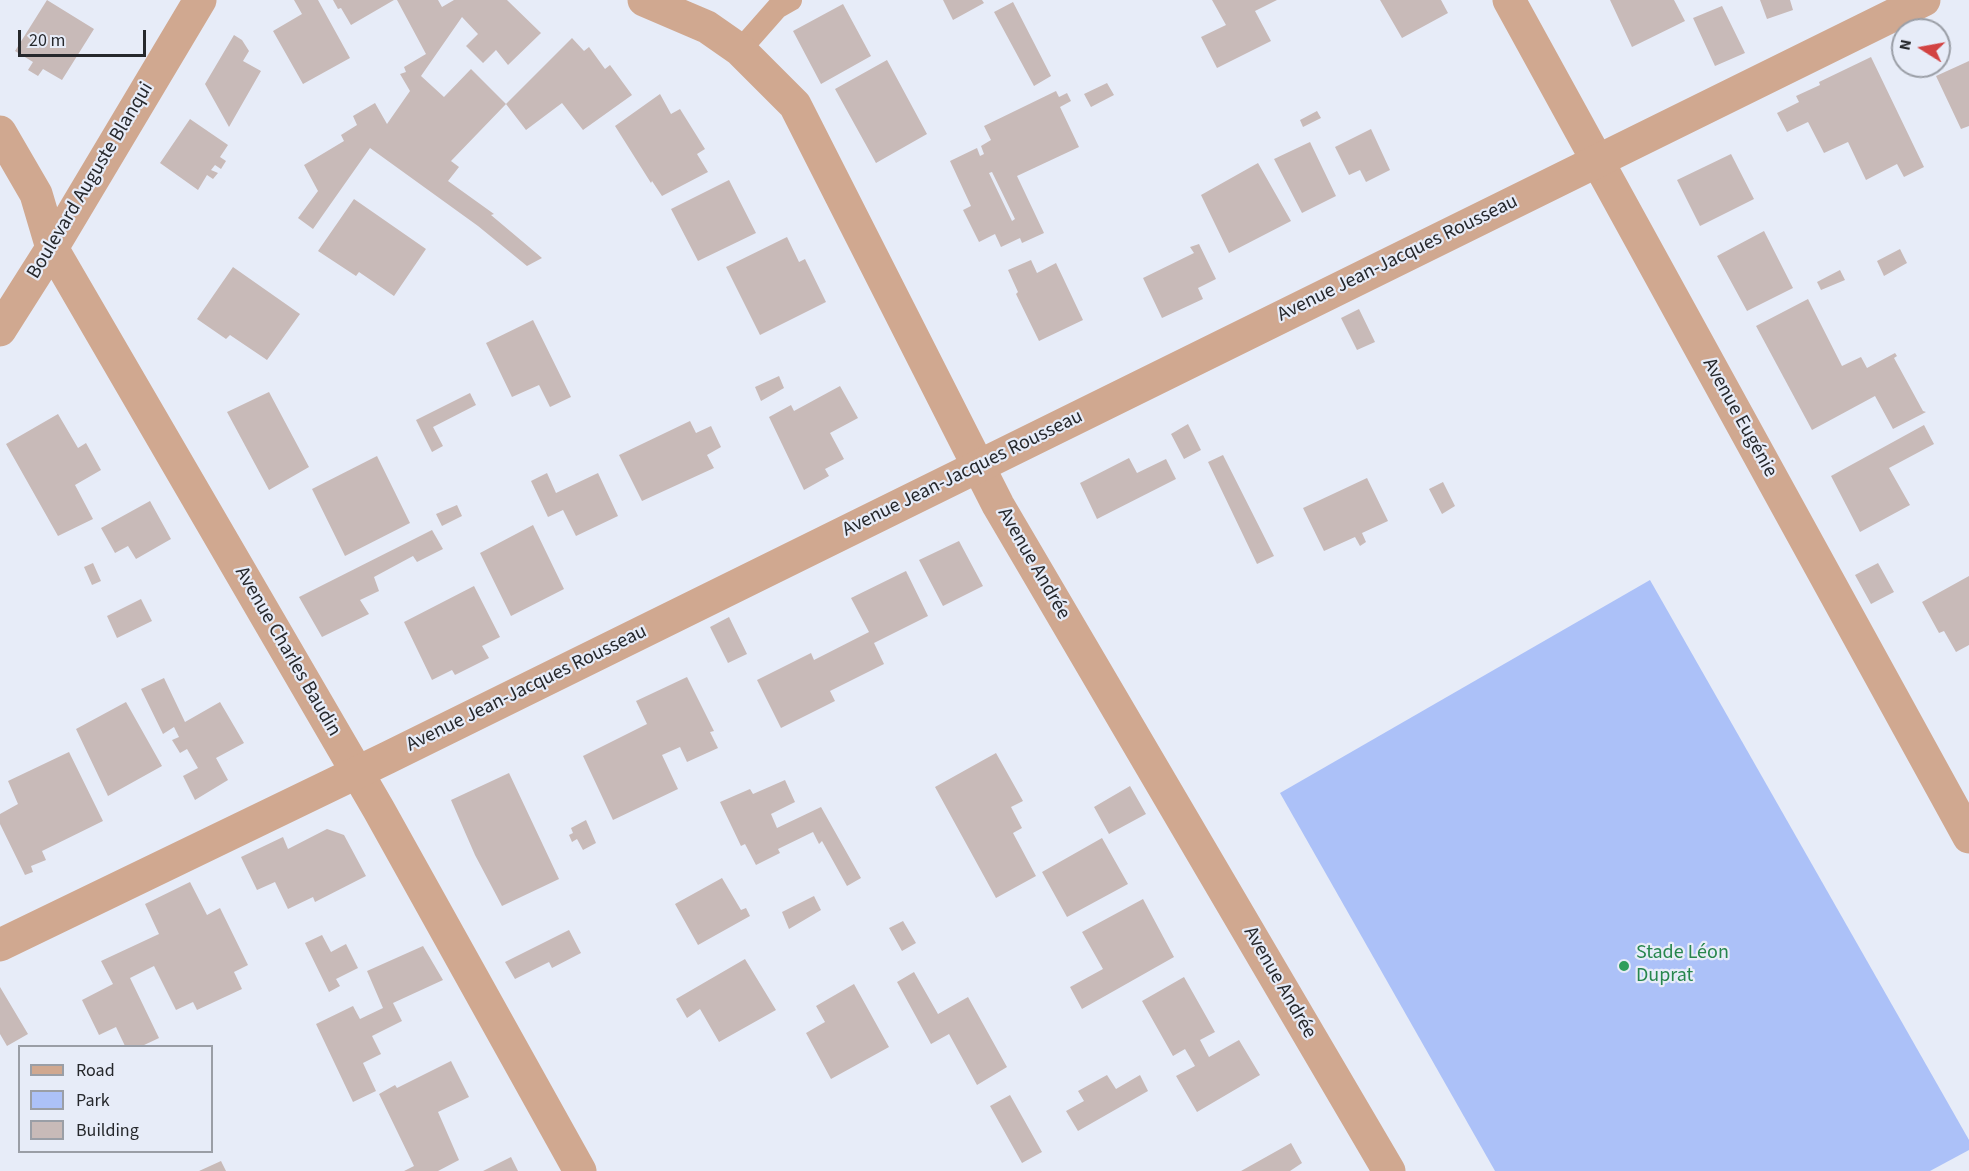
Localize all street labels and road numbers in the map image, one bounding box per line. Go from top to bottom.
street label: Boulevard Auguste Blanqui [23,78,159,284]
street label: Avenue Jean-Jacques Rousseau [1274,190,1522,328]
street label: Avenue Eugénie [1696,354,1782,482]
street label: Avenue Jean-Jacques Rousseau [839,405,1087,543]
street label: Avenue Andrée [991,504,1075,624]
street label: Avenue Charles Baudin [229,563,345,741]
street label: Avenue Jean-Jacques Rousseau [403,620,651,758]
street label: Avenue Andrée [1237,923,1321,1043]

